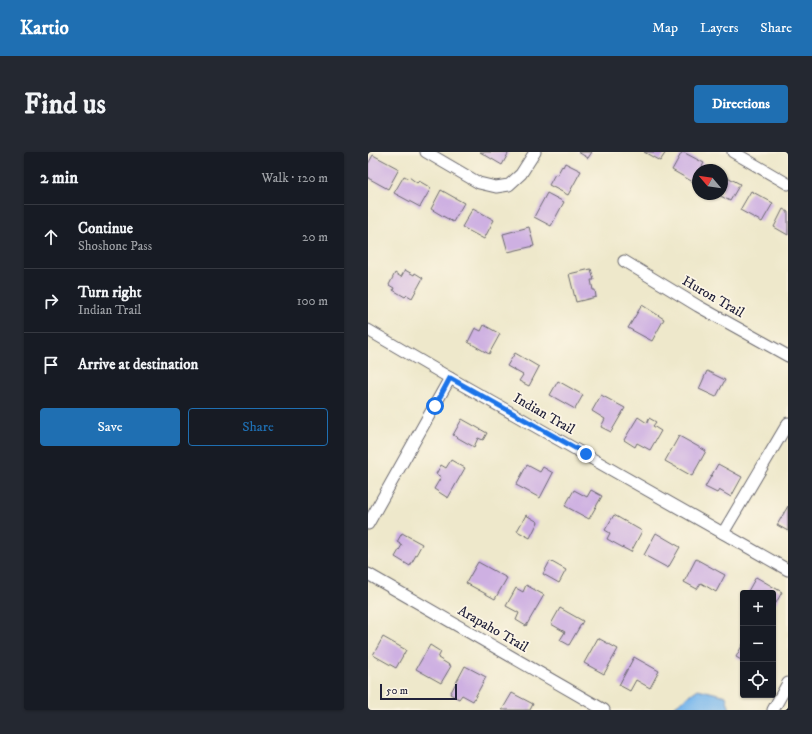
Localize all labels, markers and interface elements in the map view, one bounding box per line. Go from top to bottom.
text: Kartio [20,17,69,40]
text: Map [652,19,678,37]
text: Layers [700,19,738,37]
text: Share [760,19,792,37]
button: Directions [694,85,788,123]
text: Find us [24,87,106,122]
north arrow [692,164,728,200]
text: 2 min [40,167,78,189]
text: Walk · 120 m [262,170,328,186]
text: Continue [78,219,133,238]
icon: ahead [40,226,62,248]
text: 20 m [302,229,328,245]
text: Shoshone Pass [78,238,152,254]
street label: Huron Trail [679,272,748,322]
text: Turn right [78,283,141,302]
icon: right [40,290,62,312]
text: 100 m [297,293,328,309]
text: Indian Trail [78,302,141,318]
icon: arrive [40,354,62,376]
text: Arrive at destination [78,355,198,374]
street label: Indian Trail [510,389,579,439]
route start [426,397,444,415]
button: Save [40,408,180,446]
button: Share [188,408,328,446]
route end [577,445,595,463]
map controls [740,590,776,698]
button: + [740,590,776,626]
street label: Arapaho Trail [455,602,532,657]
button: − [740,626,776,662]
button: locate [740,662,776,698]
scale bar [380,682,457,701]
text: 50 m [386,684,408,698]

